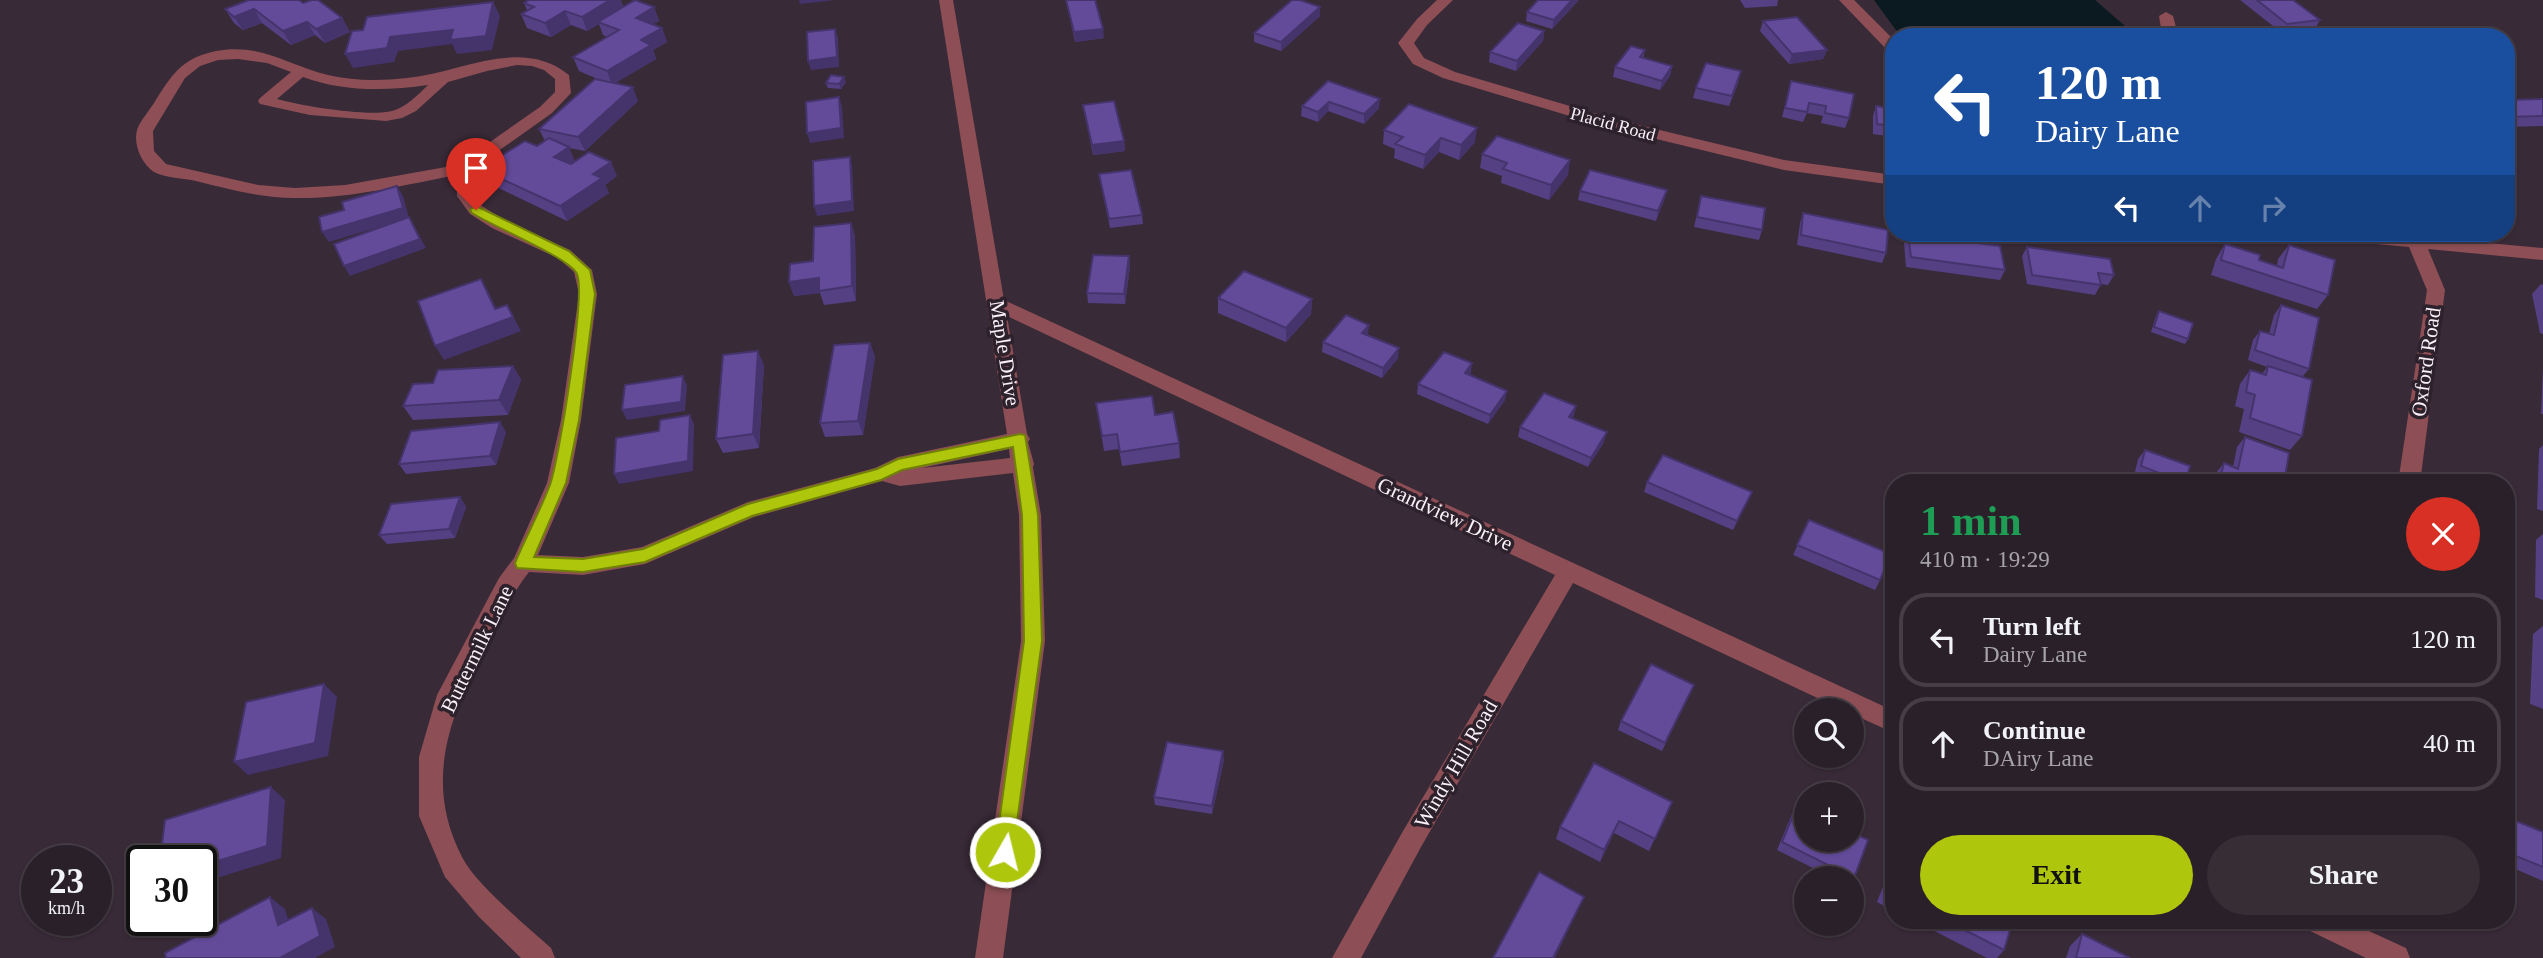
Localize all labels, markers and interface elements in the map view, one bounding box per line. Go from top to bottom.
text: 120 m [2035,55,2162,110]
icon: left [1920,56,2011,147]
street label: Placid Road [1568,103,1658,145]
text: Dairy Lane [2035,113,2180,149]
pin [446,138,506,210]
icon: arrive [457,149,495,187]
icon: left [2108,189,2146,227]
icon: ahead [2181,189,2219,227]
icon: right [2254,189,2292,227]
street label: Maple Drive [985,298,1025,408]
street label: Oxford Road [2406,305,2446,418]
street label: Grandview Drive [1374,472,1516,556]
button: close [2406,497,2480,571]
text: 1 min [1920,498,2022,544]
text: 410 m · 19:29 [1920,547,2050,572]
street label: Buttermilk Lane [436,582,518,716]
text: Turn left [1983,612,2081,641]
icon: left [1924,621,1962,659]
text: 120 m [2410,625,2476,654]
text: Dairy Lane [1983,642,2087,667]
street label: Windy Hill Road [1410,695,1503,832]
map controls [1794,698,1864,936]
button: search [1794,698,1864,768]
text: Continue [1983,716,2086,745]
icon: ahead [1924,725,1962,763]
text: 40 m [2423,729,2476,758]
text: DAiry Lane [1983,746,2094,771]
button: + [1794,782,1864,852]
position arrow [968,815,1042,889]
button: Exit [1920,835,2193,915]
button: Share [2207,835,2480,915]
speed limit sign: 30 [126,845,217,936]
text: 23 [49,862,84,901]
button: − [1794,866,1864,936]
text: km/h [48,898,85,918]

